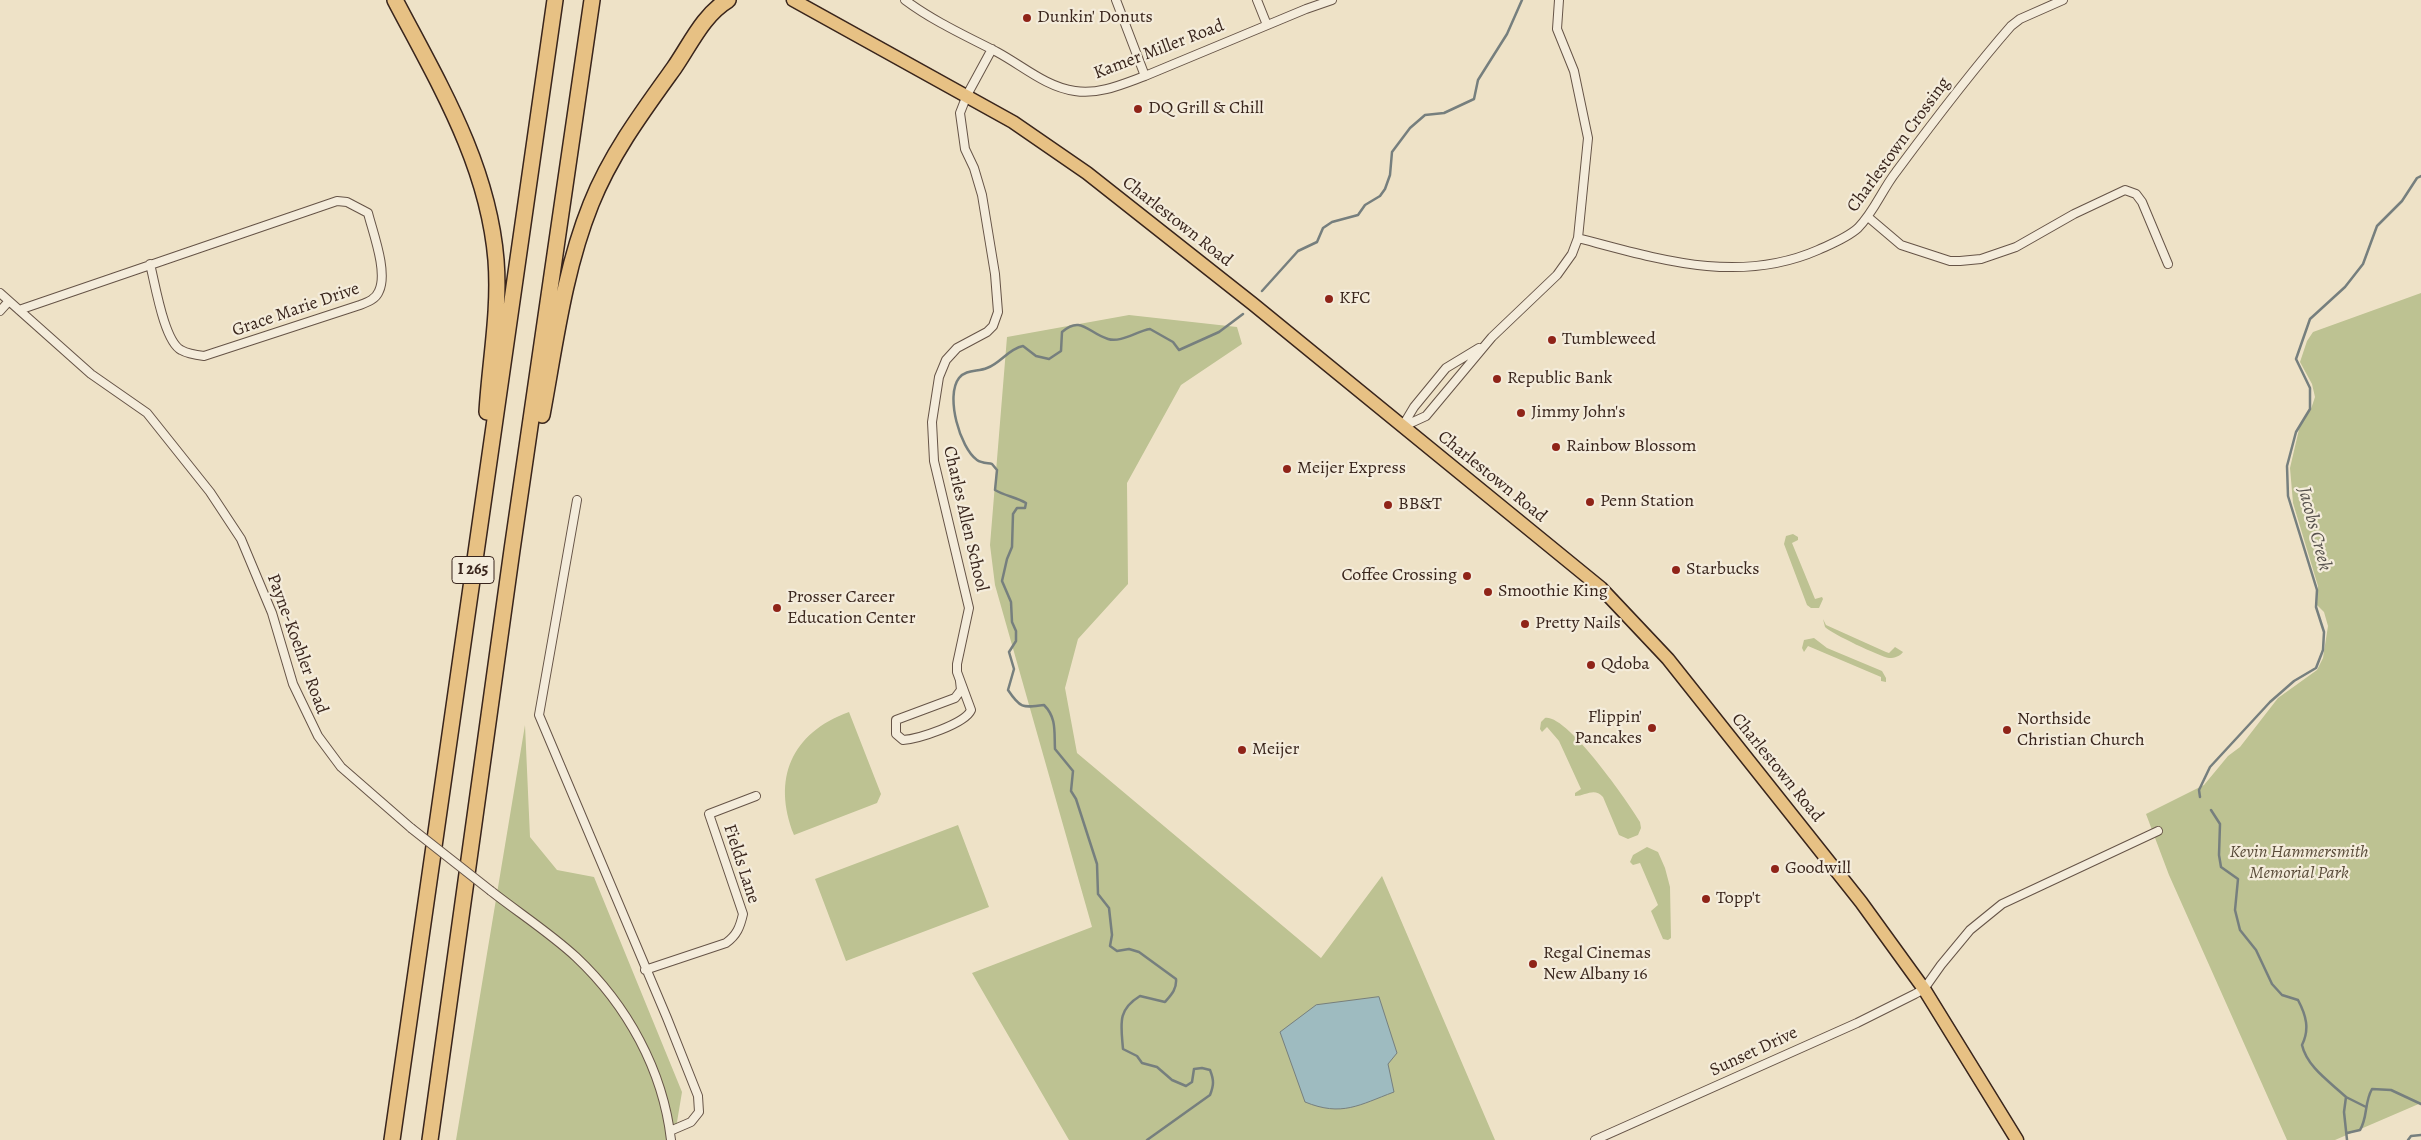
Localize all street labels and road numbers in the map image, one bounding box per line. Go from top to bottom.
street label: Kamer Miller Road [1091,15,1227,85]
street label: Charlestown Crossing [1843,73,1955,217]
street label: Charlestown Road [1118,172,1236,272]
street label: Grace Marie Drive [230,278,362,342]
street label: Charlestown Road [1433,426,1551,528]
street label: Charles Allen School [938,444,992,594]
road number: I 265 [452,556,494,584]
street label: Payne-Koehler Road [262,571,332,717]
street label: Charlestown Road [1726,709,1828,827]
street label: Fields Lane [718,822,764,906]
street label: Sunset Drive [1707,1022,1801,1082]

